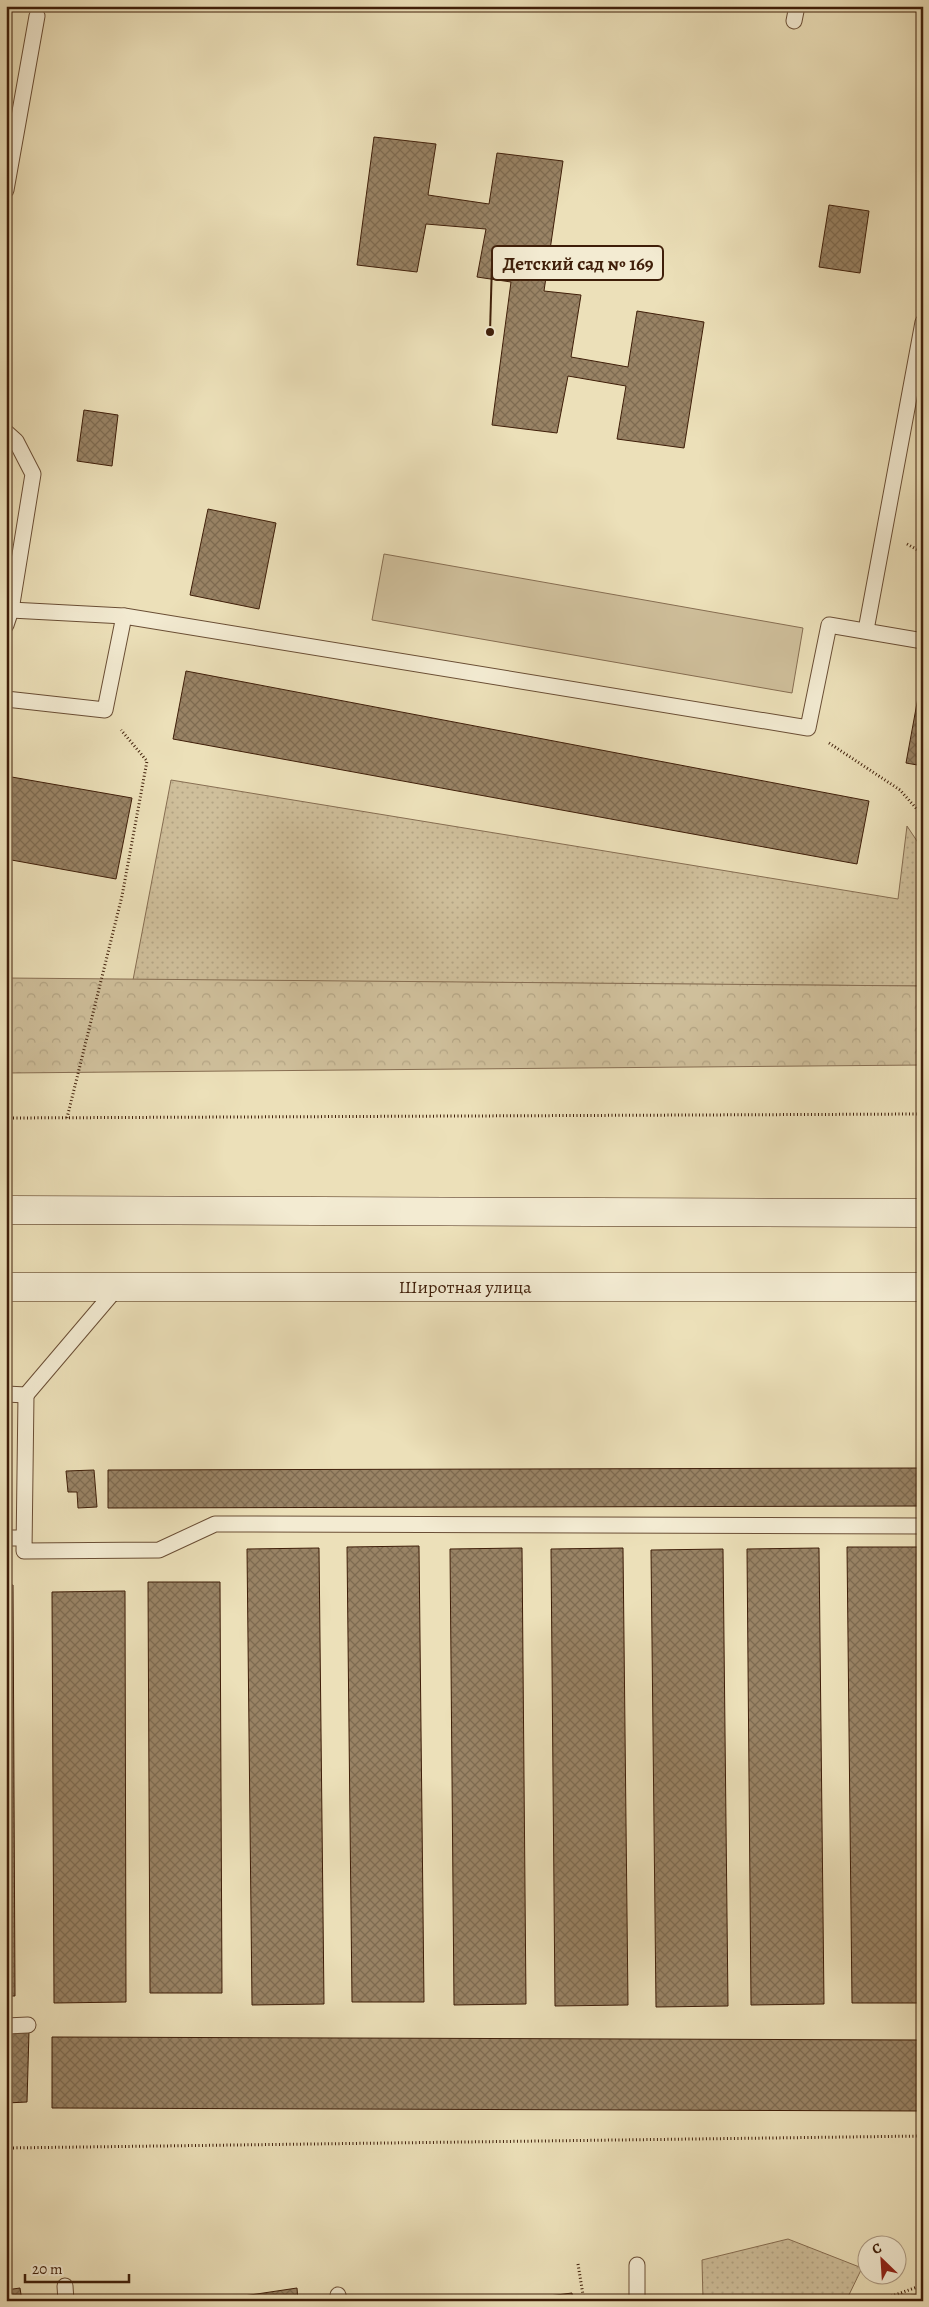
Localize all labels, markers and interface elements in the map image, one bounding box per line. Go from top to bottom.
callout: Детский сад № 169 [492,246,663,280]
text: Детский сад № 169 [502,251,654,277]
street label: Широтная улица [398,1275,532,1299]
north arrow [856,2234,906,2284]
text: С [869,2238,885,2259]
scale bar [25,2252,129,2284]
text: 20 m [32,2259,63,2279]

